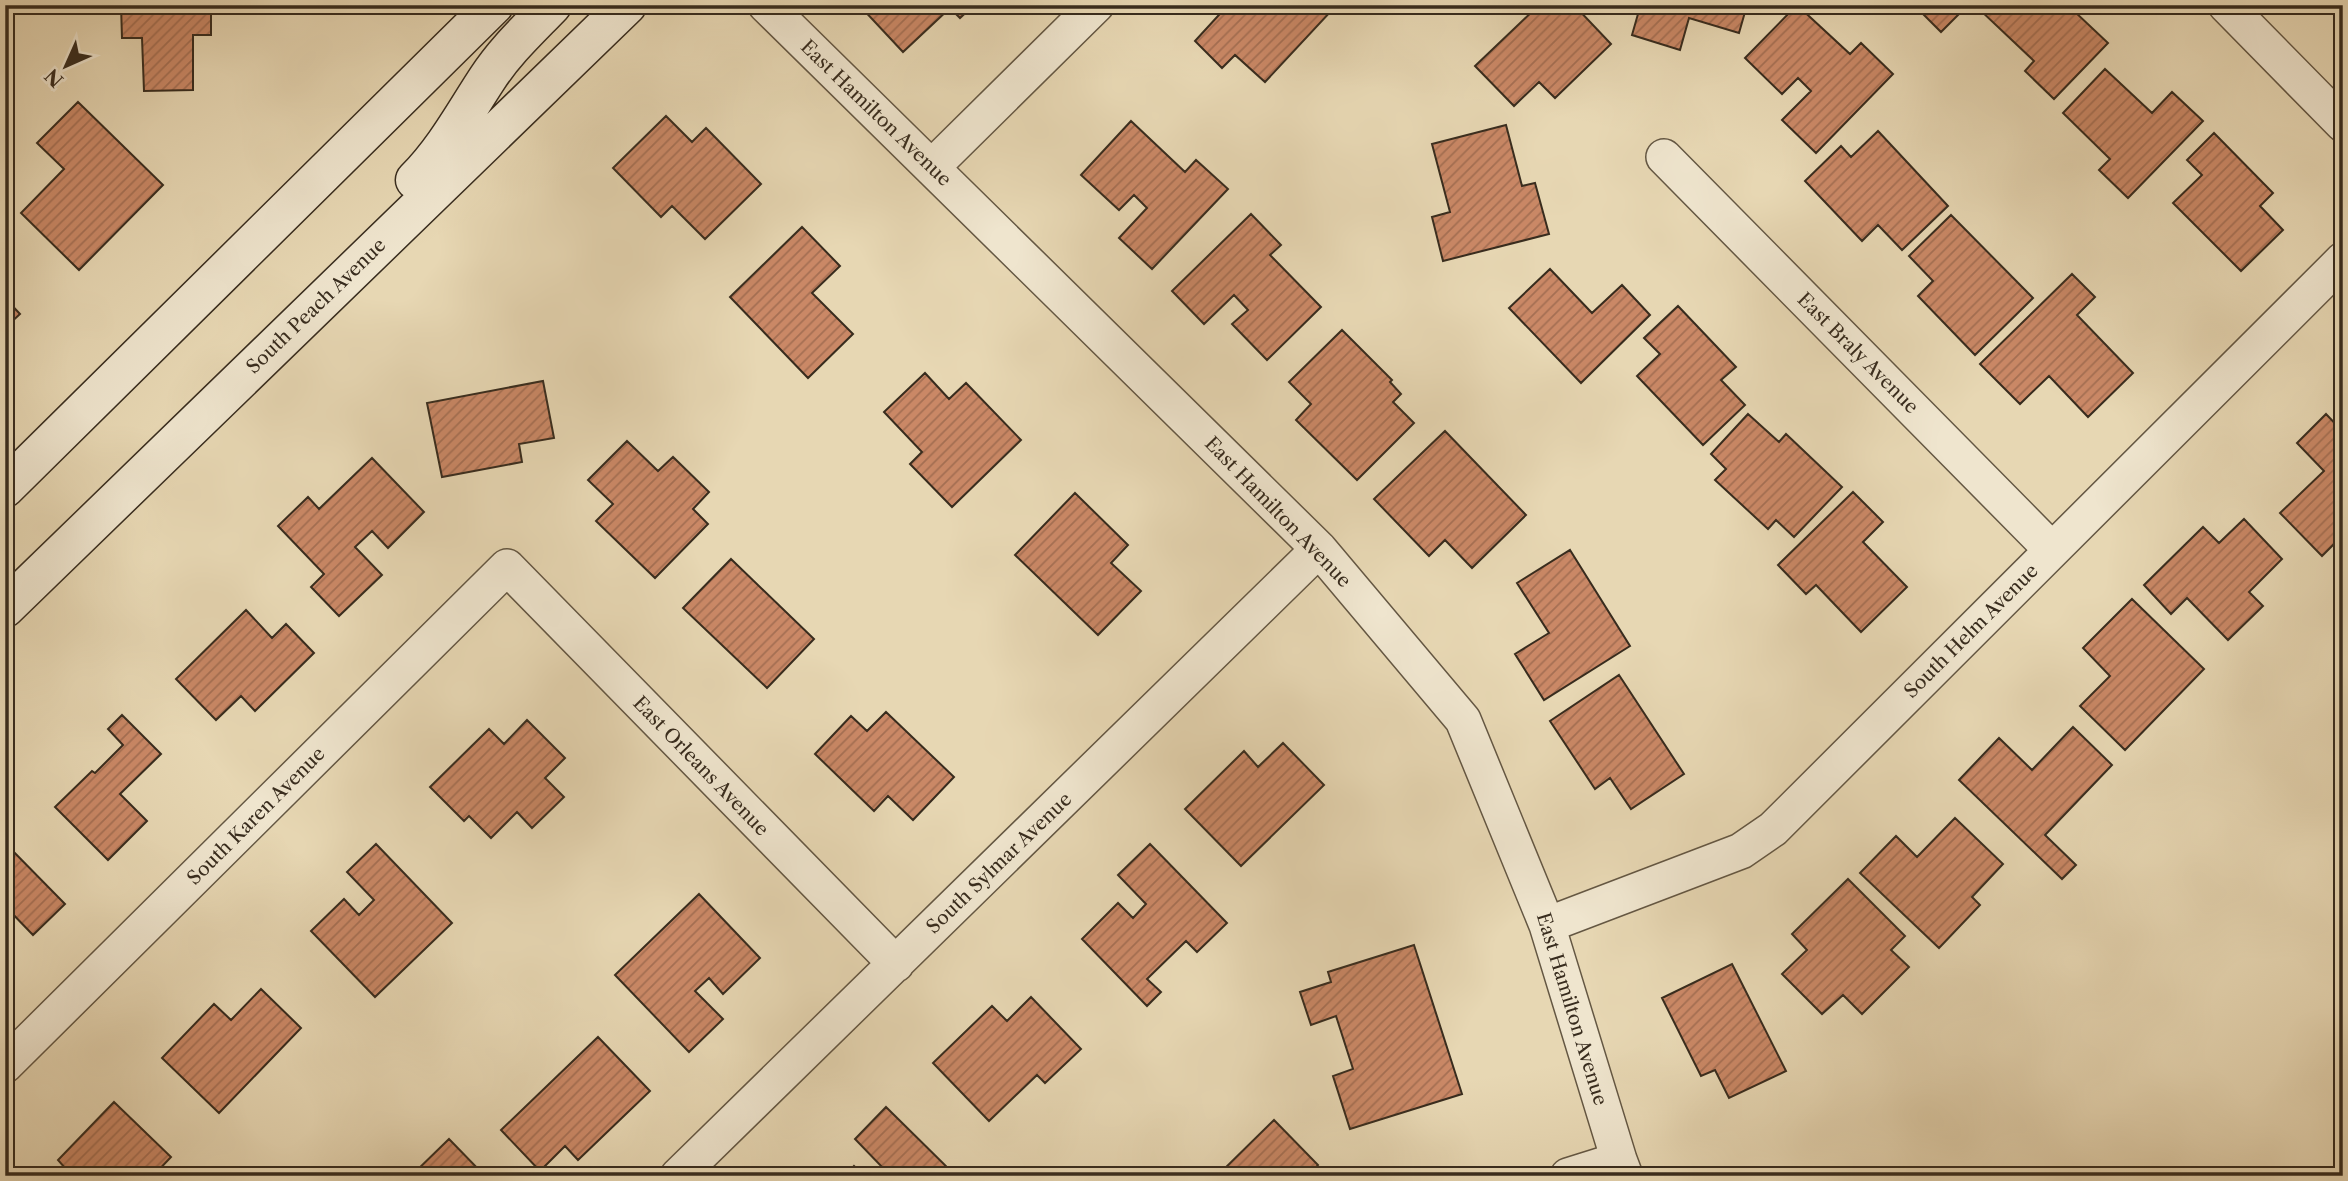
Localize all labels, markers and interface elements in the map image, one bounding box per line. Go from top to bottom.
north arrow [32,32,102,102]
street label: East Hamilton Avenue [796,35,956,191]
text: N [40,64,68,92]
street label: South Peach Avenue [242,234,390,378]
street label: East Braly Avenue [1793,288,1923,418]
street label: East Hamilton Avenue [1200,432,1356,592]
street label: South Helm Avenue [1899,559,2043,703]
street label: East Orleans Avenue [628,691,774,841]
street label: South Karen Avenue [182,742,330,890]
street label: South Sylmar Avenue [922,788,1076,938]
street label: East Hamilton Avenue [1532,910,1612,1108]

